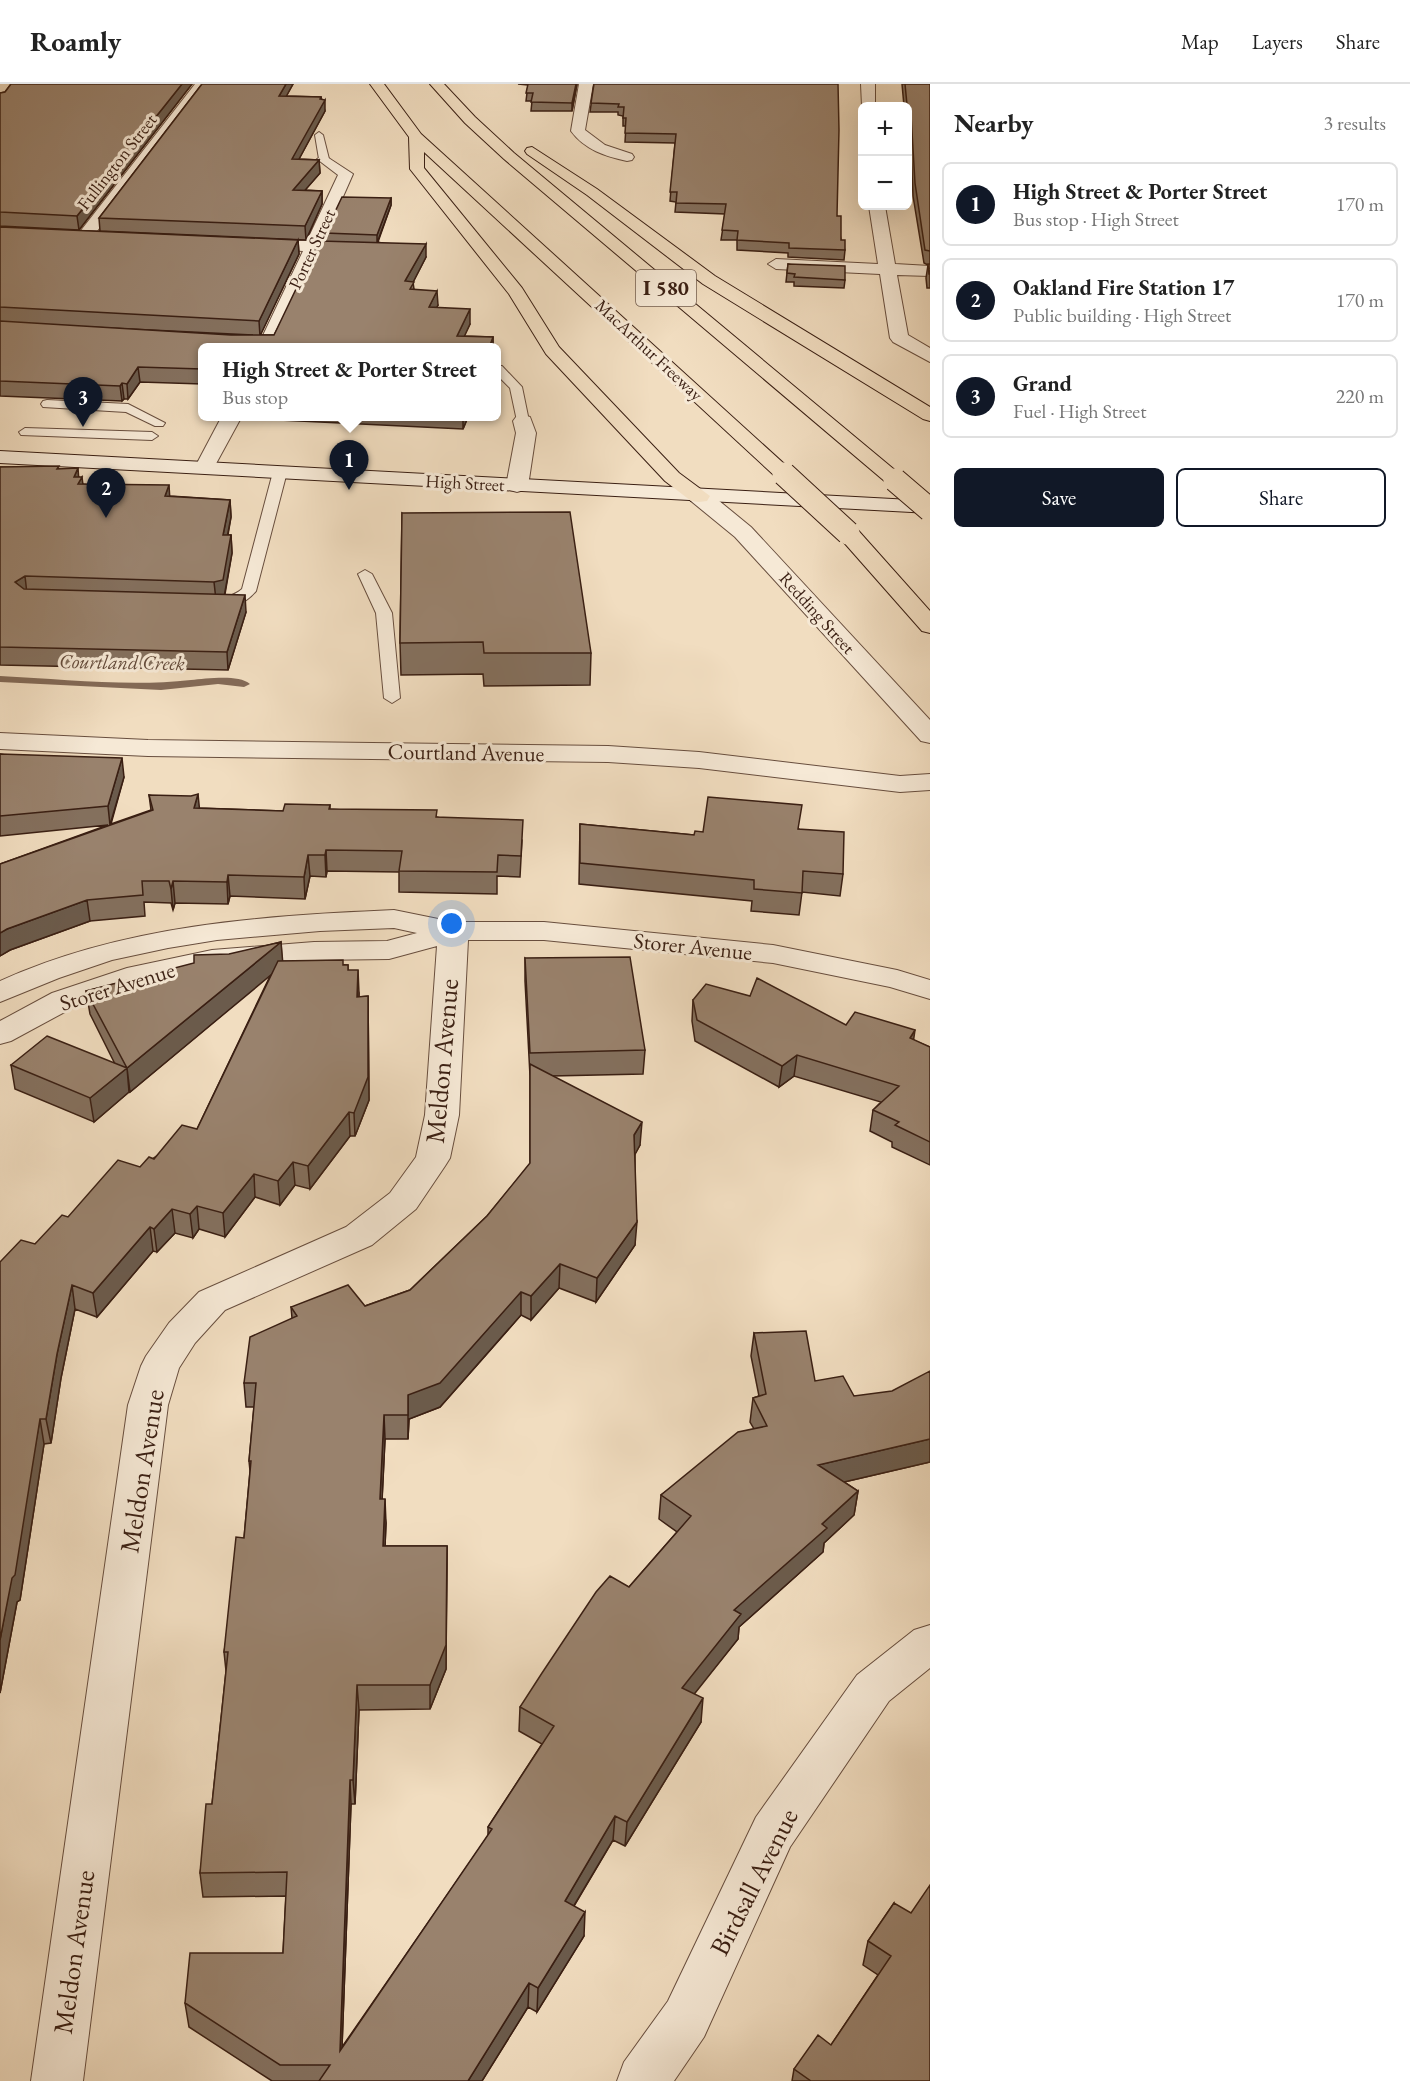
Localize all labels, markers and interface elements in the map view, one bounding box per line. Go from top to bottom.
text: Roamly [30,23,121,59]
text: Map [1181,28,1219,55]
text: Layers [1252,28,1303,55]
text: Share [1336,28,1380,55]
map controls [858,102,912,210]
button: + [858,102,912,156]
text: Nearby [954,106,1034,140]
street label: Fullington Street [72,109,162,215]
text: 3 results [1323,110,1386,136]
button: − [858,156,912,210]
text: High Street & Porter Street [1013,177,1267,206]
text: 1 [970,191,981,217]
text: 170 m [1336,191,1384,217]
street label: Porter Street [283,205,340,293]
text: Bus stop · High Street [1013,206,1179,232]
road number: I 580 [636,270,696,306]
text: Oakland Fire Station 17 [1013,273,1234,302]
text: 2 [970,287,981,313]
text: 170 m [1336,287,1384,313]
street label: MacArthur Freeway [591,294,708,405]
text: Public building · High Street [1013,302,1231,328]
popup [198,343,501,421]
text: High Street & Porter Street [222,355,477,384]
text: Grand [1013,369,1072,398]
pin: 3 [64,378,103,427]
text: 3 [970,383,981,409]
text: 220 m [1336,383,1384,409]
text: Bus stop [222,384,288,410]
text: Fuel · High Street [1013,398,1146,424]
pin: 1 [330,440,368,490]
pin: 2 [86,468,126,518]
button: Save [954,468,1164,527]
button: Share [1176,468,1386,527]
street label: High Street [425,469,506,496]
street label: Redding Street [774,567,861,659]
water label: Courtland Creek [59,648,185,676]
street label: Courtland Avenue [387,737,545,768]
your location [437,909,466,938]
street label: Storer Avenue [632,926,754,967]
street label: Storer Avenue [56,955,179,1018]
street label: Meldon Avenue [417,977,466,1145]
street label: Meldon Avenue [111,1387,172,1555]
street label: Birdsall Avenue [702,1802,806,1961]
street label: Meldon Avenue [45,1868,102,2036]

